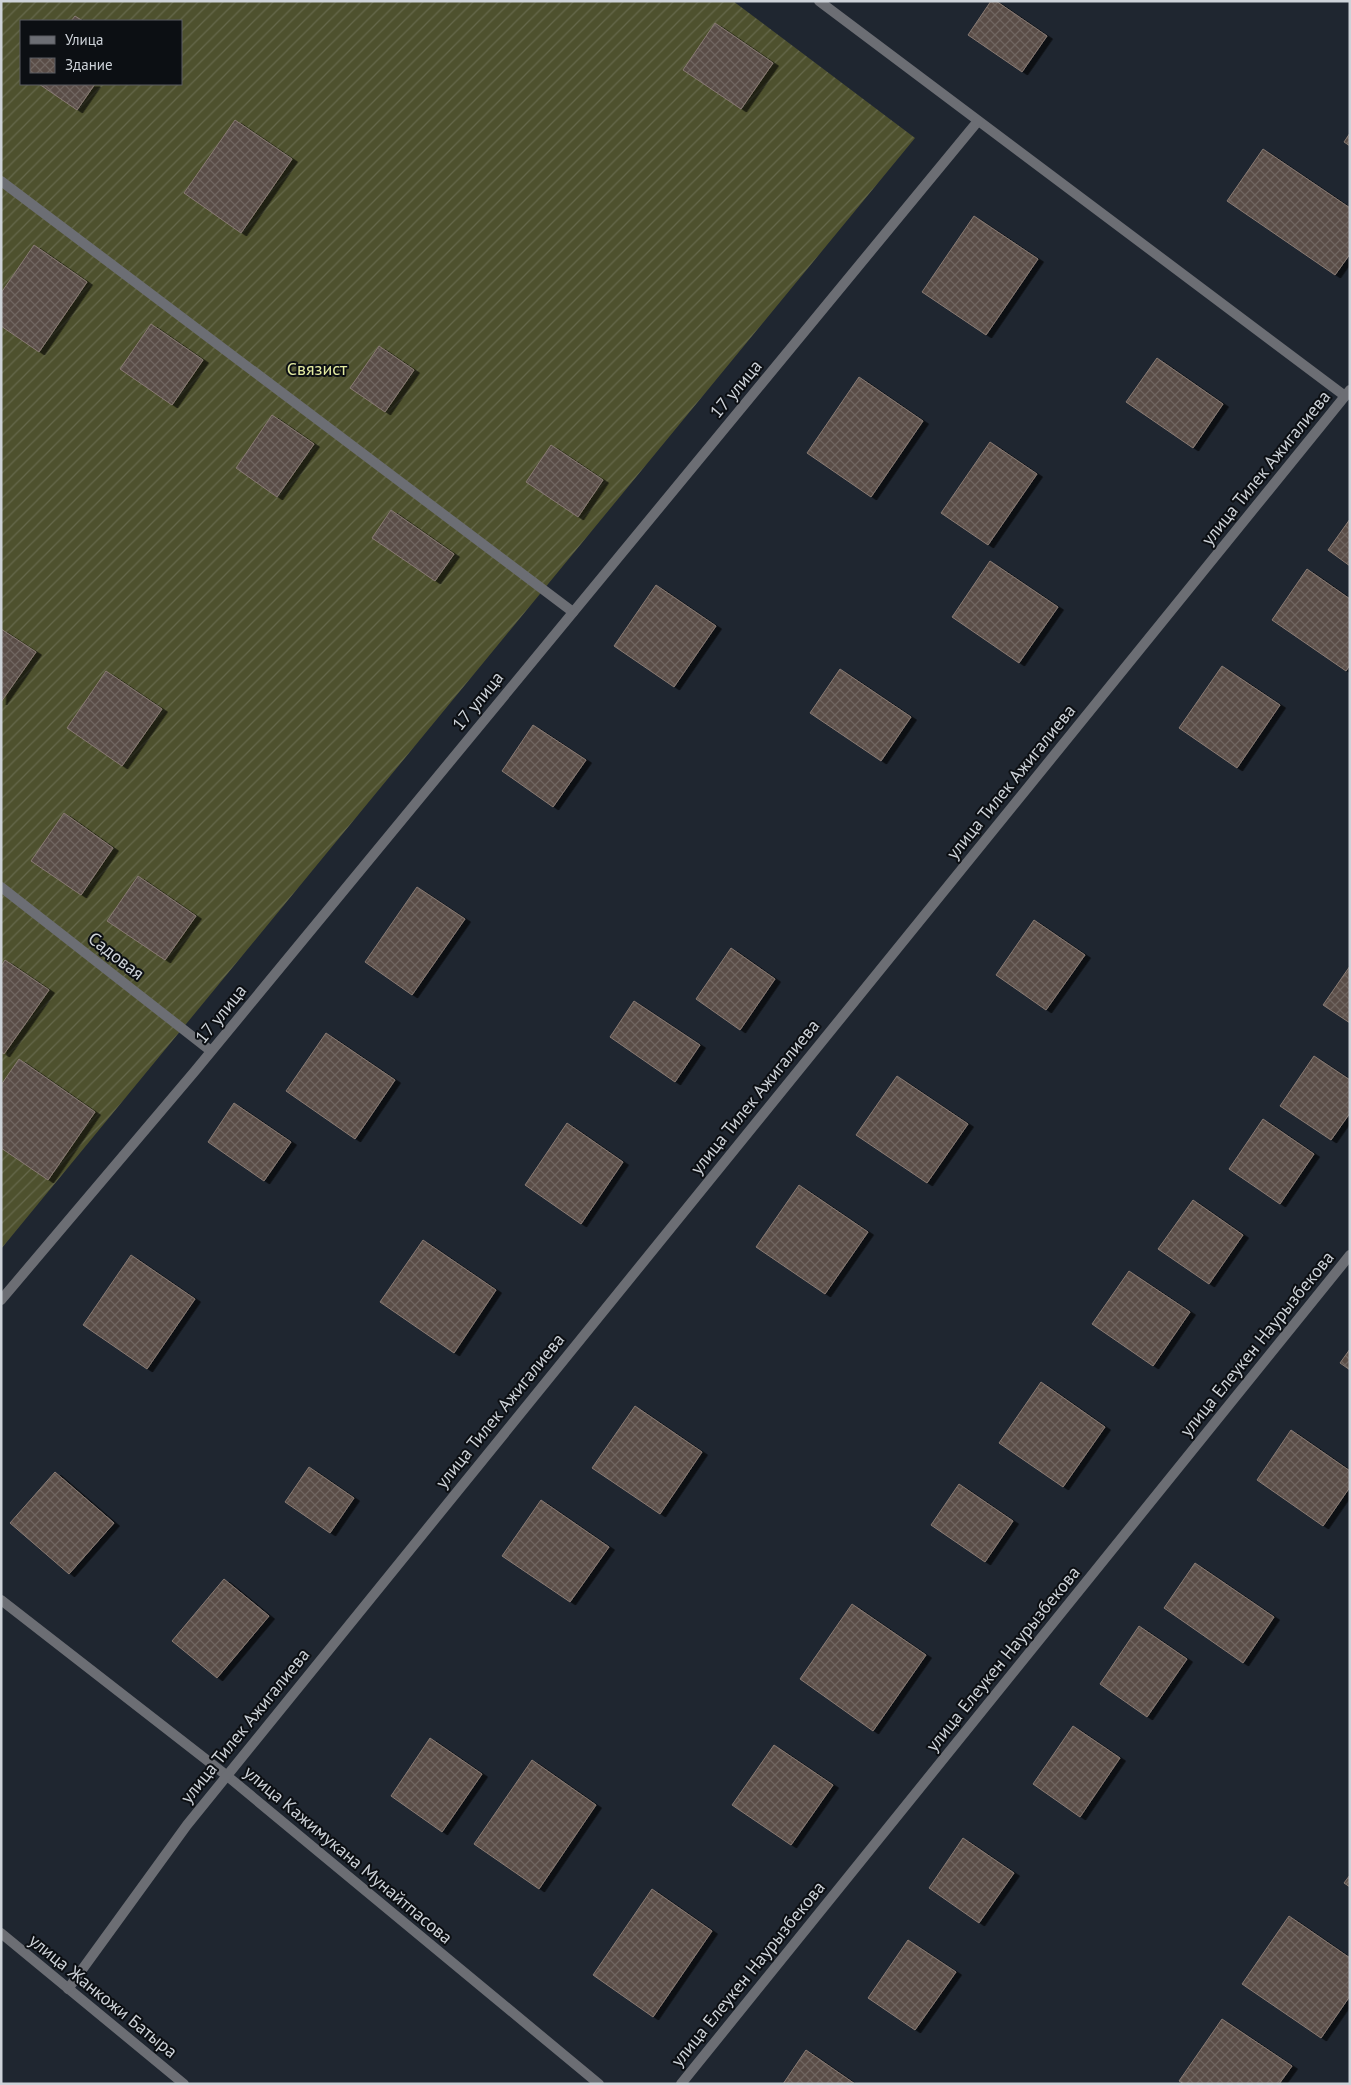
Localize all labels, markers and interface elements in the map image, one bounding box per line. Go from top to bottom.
legend [20,20,182,85]
text: Улица [65,30,103,49]
text: Здание [65,55,113,74]
street label: 17 улица [705,355,767,423]
park label: Связист [287,357,348,380]
street label: улица Тилек Ажигалиева [1196,386,1335,550]
street label: 17 улица [447,667,508,735]
street label: улица Тилек Ажигалиева [941,700,1080,864]
street label: Садовая [84,927,149,985]
street label: 17 улица [190,980,251,1048]
street label: улица Тилек Ажигалиева [685,1015,824,1179]
street label: улица Елеукен Наурызбекова [1175,1246,1339,1441]
street label: улица Тилек Ажигалиева [430,1329,569,1493]
street label: улица Елеукен Наурызбекова [921,1561,1085,1756]
street label: улица Тилек Ажигалиева [175,1644,314,1808]
street label: улица Кажимукана Мунайтпасова [239,1761,457,1949]
street label: улица Елеукен Наурызбекова [666,1876,830,2071]
street label: улица Жанкожи Батыра [24,1929,182,2063]

